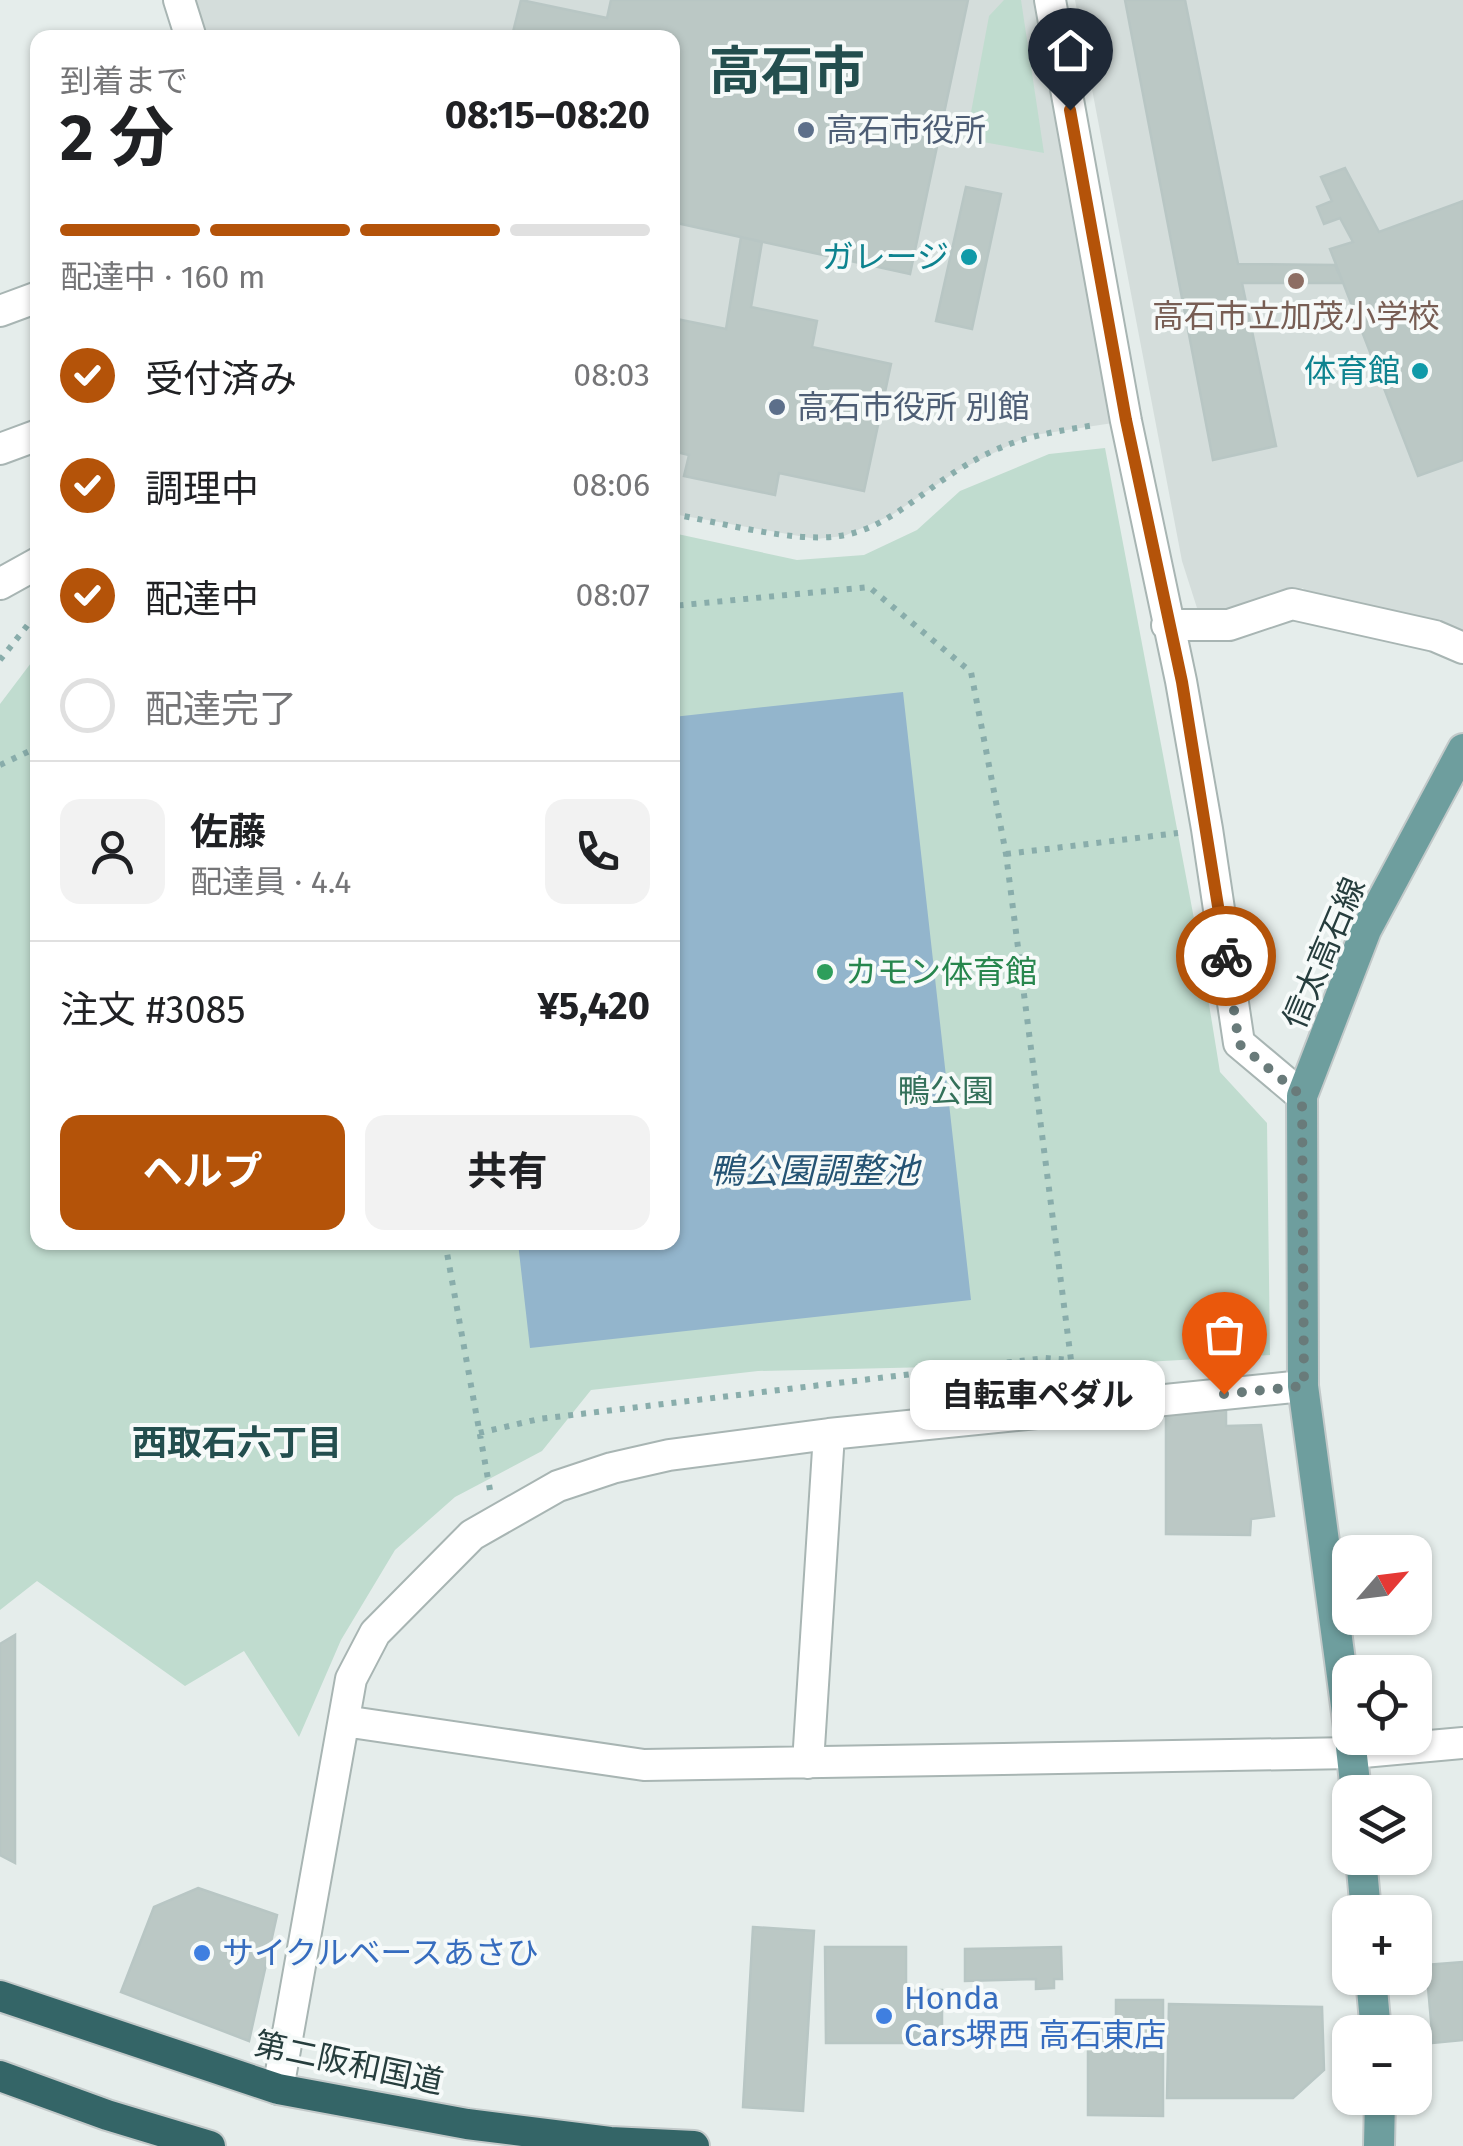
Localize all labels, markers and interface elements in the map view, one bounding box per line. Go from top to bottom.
pin [1028,8,1113,111]
icon: home [1043,23,1098,78]
district label: 高石市 [709,40,865,103]
text: 到着まで [60,62,188,100]
text: 08:15–08:20 [445,92,650,138]
text: 2 分 [60,99,174,177]
place label: 高石市役所 [826,111,986,149]
marker: 高石市役所 [795,119,817,141]
place label: ガレージ [822,238,949,276]
marker: ガレージ [958,246,980,268]
text: 配達中 · 160 m [60,258,265,296]
marker: 高石市立加茂小学校 [1285,270,1307,292]
place label: 高石市立加茂小学校 [1152,297,1440,335]
icon: check [60,348,115,403]
place label: 体育館 [1304,352,1400,390]
text: 受付済み [145,356,297,402]
text: 08:03 [573,356,650,394]
marker: 体育館 [1409,360,1431,382]
place label: 高石市役所 別館 [797,388,1029,426]
marker: 高石市役所 別館 [766,396,788,418]
icon: check [60,458,115,513]
text: 調理中 [145,466,259,512]
text: 08:06 [572,466,650,504]
icon: check [60,568,115,623]
text: 配達中 [145,576,259,622]
text: 08:07 [575,576,650,614]
text: 配達完了 [145,686,297,732]
button: person [60,799,165,904]
button: phone [545,799,650,904]
text: 佐藤 [190,809,266,855]
text: 配達員 · 4.4 [190,863,351,901]
street label: 信太高石線 [1275,872,1373,1034]
courier [1176,906,1276,1006]
icon: bike [1199,929,1254,984]
place label: カモン体育館 [845,953,1037,991]
marker: カモン体育館 [814,961,836,983]
text: ¥5,420 [538,983,650,1029]
text: 注文 #3085 [60,987,246,1033]
park label: 鴨公園 [898,1072,994,1110]
button: ヘルプ [60,1115,345,1230]
button: 共有 [365,1115,650,1230]
water label: 鴨公園調整池 [709,1150,922,1192]
pin [1182,1292,1267,1395]
icon: bag [1197,1307,1252,1362]
callout: 自転車ペダル [909,1359,1164,1429]
text: 自転車ペダル [941,1376,1134,1414]
district label: 西取石六丁目 [132,1422,342,1464]
north arrow [1332,1535,1432,1635]
map controls [1332,1535,1432,2115]
button: locate [1332,1655,1432,1755]
button: layers [1332,1775,1432,1875]
button: + [1332,1895,1432,1995]
place label: サイクルベースあさひ [222,1934,539,1972]
marker: サイクルベースあさひ [191,1942,213,1964]
place label: Honda Cars堺西 高石東店 [904,1979,1166,2054]
marker: Honda Cars堺西 高石東店 [873,2005,895,2027]
button: − [1332,2015,1432,2115]
street label: 第二阪和国道 [251,2024,447,2102]

